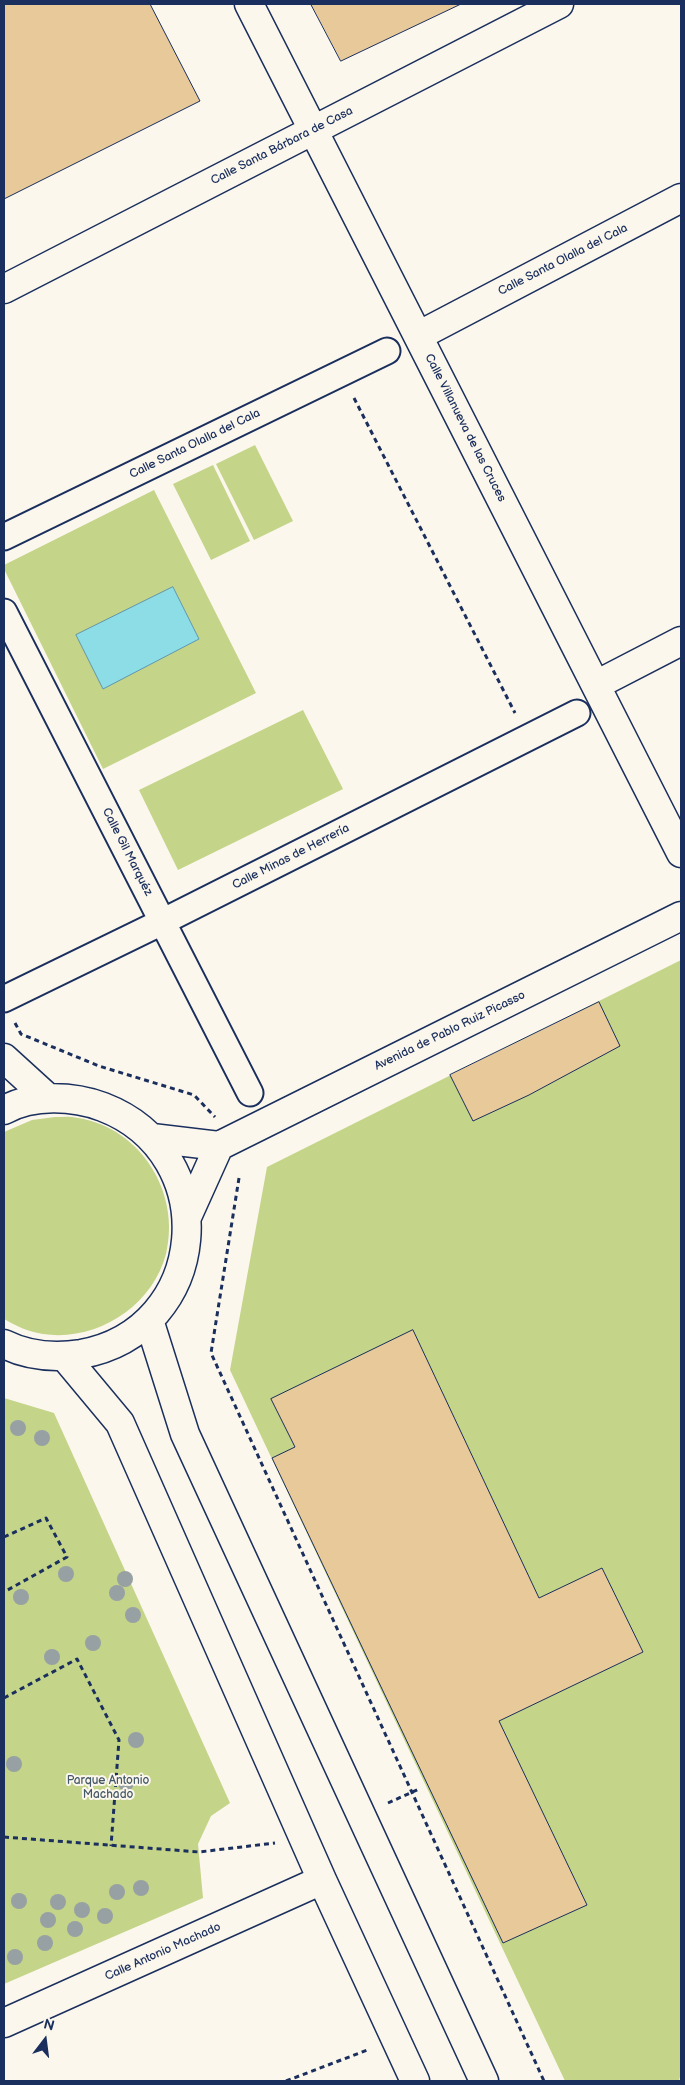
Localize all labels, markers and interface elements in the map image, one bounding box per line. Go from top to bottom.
street label: Calle Santa Bárbara de Casa [209,104,355,188]
street label: Calle Santa Olalla del Cala [496,221,630,299]
street label: Calle Villanueva de las Cruces [421,352,509,504]
street label: Calle Santa Olalla del Cala [127,406,263,482]
street label: Calle Gil Marquéz [99,806,155,898]
street label: Calle Minas de Herrería [230,821,352,893]
street label: Avenida de Pablo Ruiz Picasso [372,988,528,1074]
park label: Parque Antonio Machado [67,1774,149,1802]
street label: Calle Antonio Machado [103,1920,223,1984]
north arrow [20,2015,70,2065]
text: N [42,2015,56,2035]

